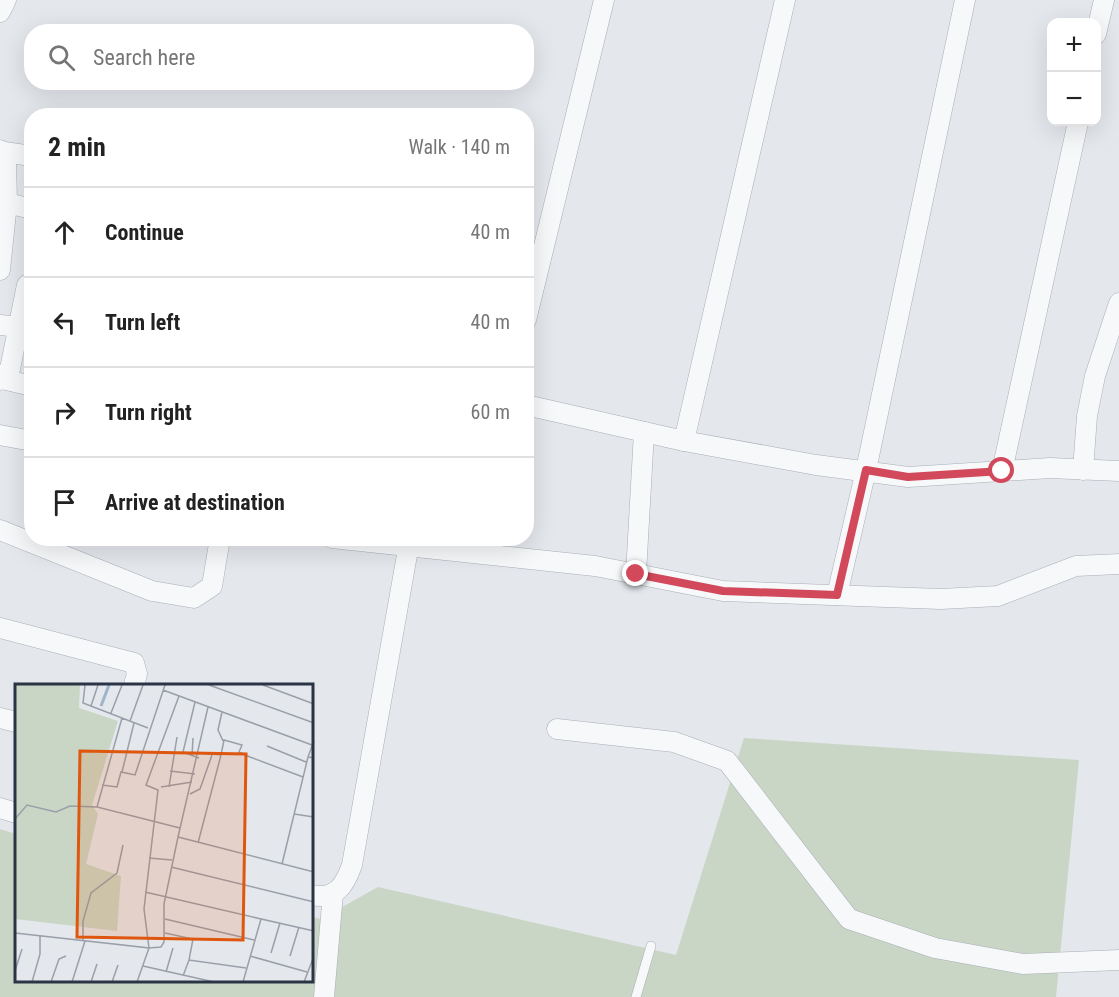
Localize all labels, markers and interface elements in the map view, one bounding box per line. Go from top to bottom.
map controls [1047,18,1101,126]
button: + [1047,18,1101,72]
search box [24,24,534,90]
icon: search [45,41,78,74]
text: Search here [93,45,195,70]
button: − [1047,72,1101,126]
text: 2 min [48,132,106,162]
text: Walk · 140 m [409,135,510,159]
icon: ahead [48,216,81,249]
text: Continue [105,220,184,245]
text: 40 m [471,220,510,244]
icon: left [48,306,81,339]
text: Turn left [105,310,180,335]
text: 40 m [471,310,510,334]
icon: right [48,396,81,429]
text: Turn right [105,400,192,425]
text: 60 m [471,400,510,424]
route start [988,457,1014,483]
icon: arrive [48,486,81,519]
text: Arrive at destination [105,490,285,515]
route end [622,560,648,586]
inset map [15,684,314,982]

